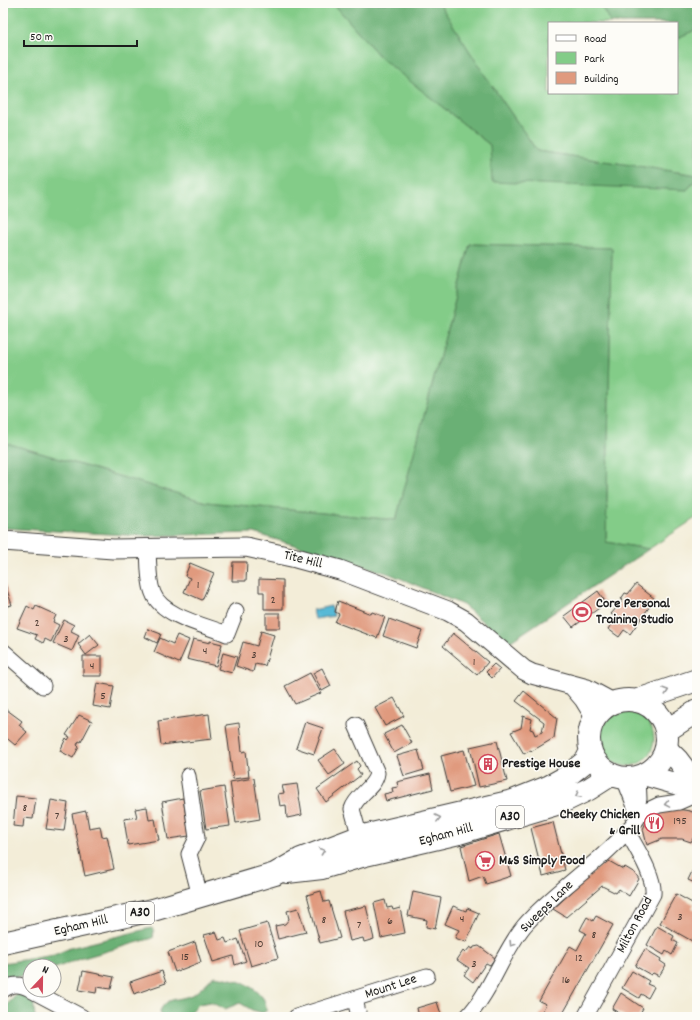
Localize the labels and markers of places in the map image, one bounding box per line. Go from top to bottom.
place label: Core Personal Training Studio [596,594,674,630]
sports icon: Core Personal Training Studio [571,601,593,623]
building icon: Prestige House [477,753,499,775]
place label: Prestige House [502,754,580,774]
place label: Cheeky Chicken & Grill [560,805,641,841]
restaurant icon: Cheeky Chicken & Grill [643,812,665,834]
supermarket icon: M&S Simply Food [474,850,496,872]
place label: M&S Simply Food [499,851,585,871]

